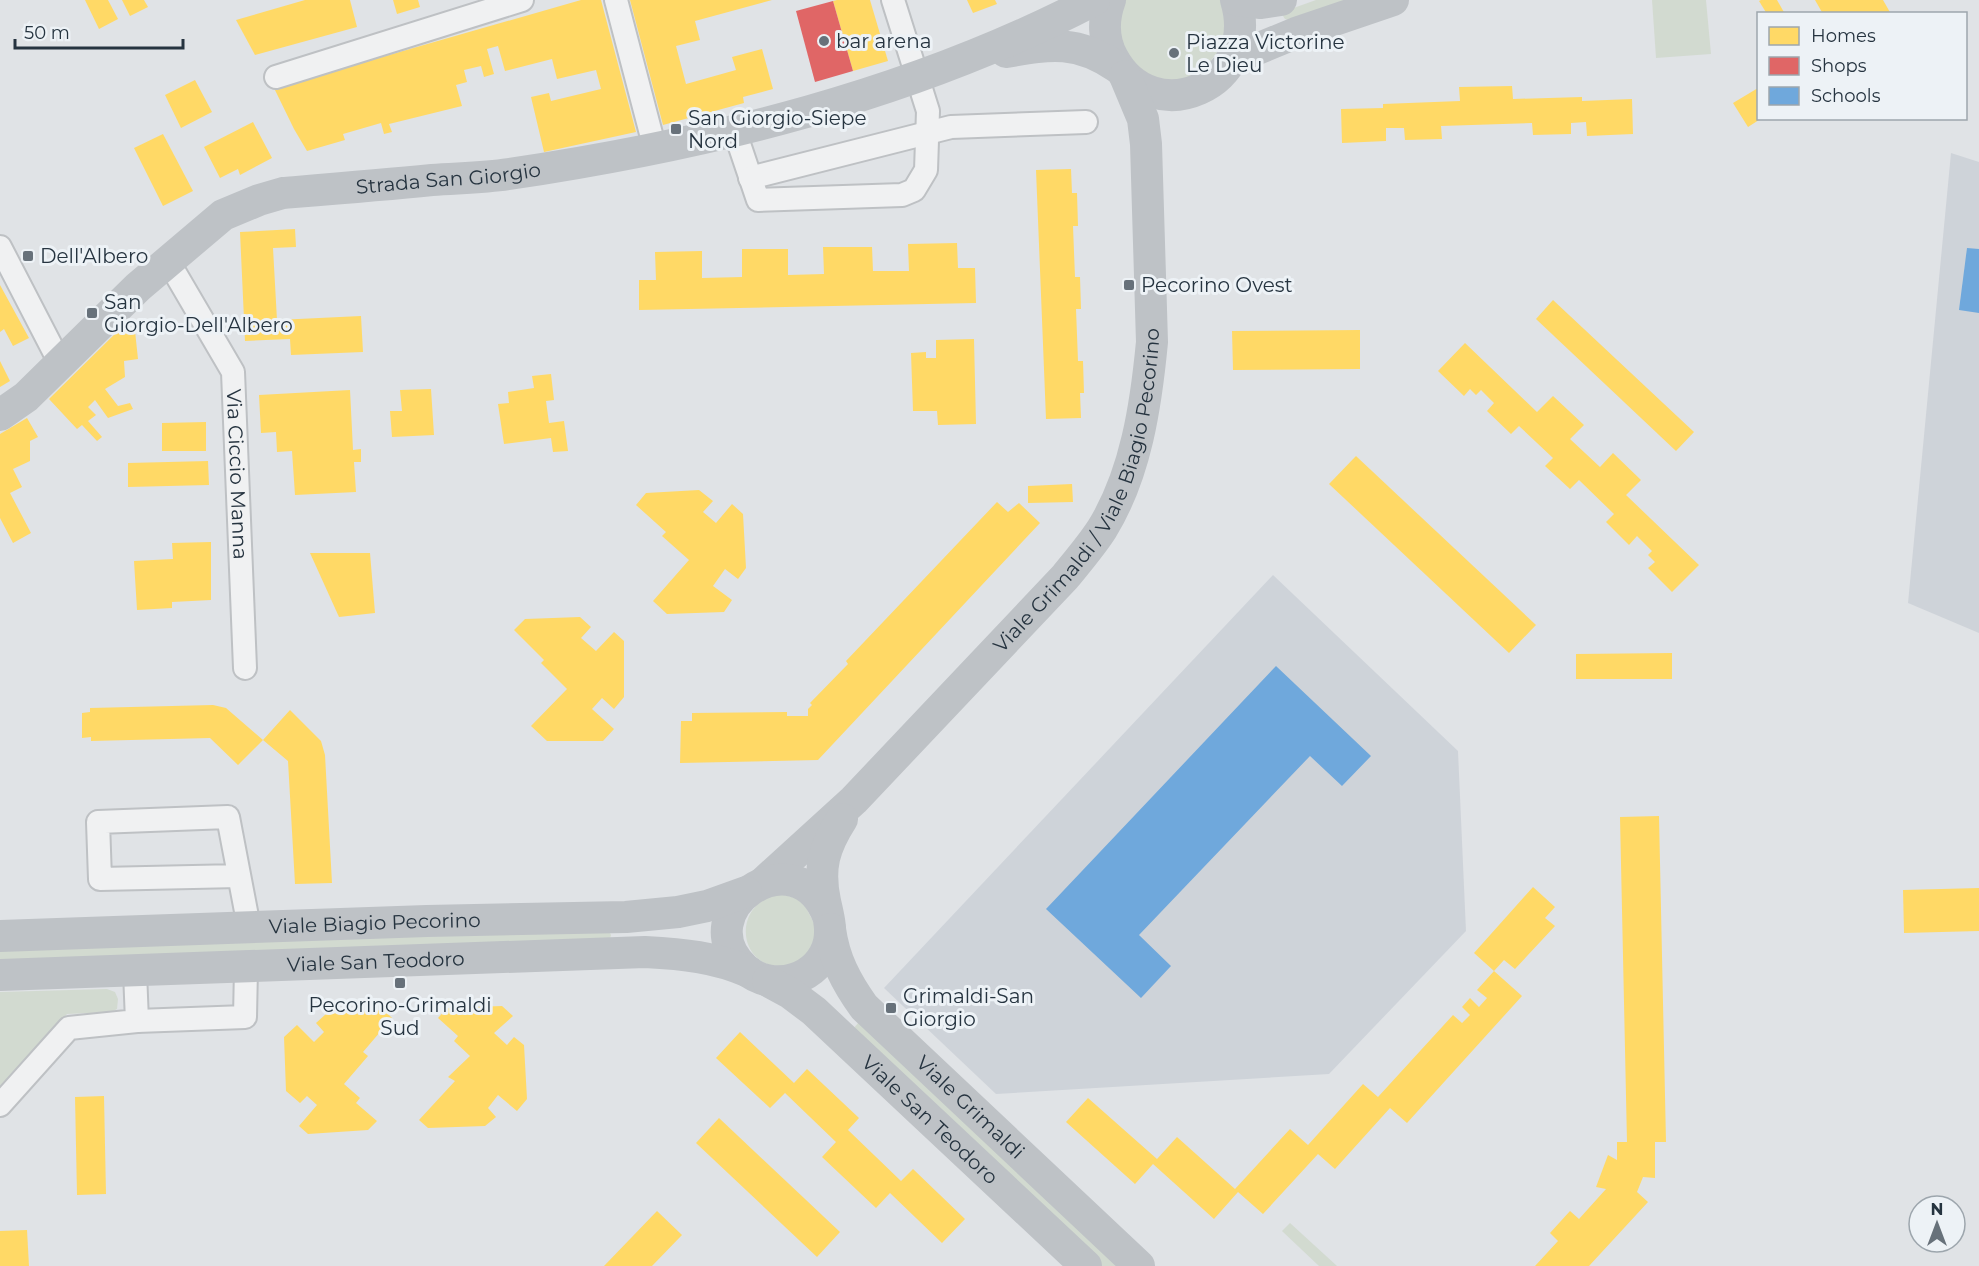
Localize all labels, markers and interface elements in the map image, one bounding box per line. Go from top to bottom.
scale bar [15,12,183,50]
legend [1757,12,1967,120]
text: 50 m [24,22,70,44]
text: Homes [1811,25,1876,47]
place label: bar arena [836,29,932,53]
place label: Piazza Victorine Le Dieu [1186,30,1345,77]
marker: bar arena [817,34,831,48]
marker: Piazza Victorine Le Dieu [1167,46,1181,60]
text: Shops [1811,55,1867,77]
text: Schools [1811,85,1881,107]
place label: San Giorgio-Siepe Nord [688,106,867,153]
marker: San Giorgio-Siepe Nord [669,122,683,136]
street label: Strada San Giorgio [355,157,543,199]
place label: Dell'Albero [40,244,148,268]
marker: Dell'Albero [21,249,35,263]
place label: Pecorino Ovest [1141,273,1293,297]
marker: Pecorino Ovest [1122,278,1136,292]
place label: San Giorgio-Dell'Albero [104,290,293,337]
marker: San Giorgio-Dell'Albero [85,306,99,320]
street label: Viale Grimaldi / Viale Biagio Pecorino [988,328,1164,657]
street label: Via Ciccio Manna [222,388,253,560]
street label: Viale Biagio Pecorino [268,908,481,939]
street label: Viale San Teodoro [286,946,465,977]
marker: Pecorino-Grimaldi Sud [393,976,407,990]
place label: Grimaldi-San Giorgio [903,984,1034,1031]
place label: Pecorino-Grimaldi Sud [308,993,492,1040]
marker: Grimaldi-San Giorgio [884,1001,898,1015]
street label: Viale San Teodoro [857,1050,1003,1189]
street label: Viale Grimaldi [911,1050,1029,1164]
north arrow [1907,1194,1967,1254]
text: N [1931,1200,1943,1219]

